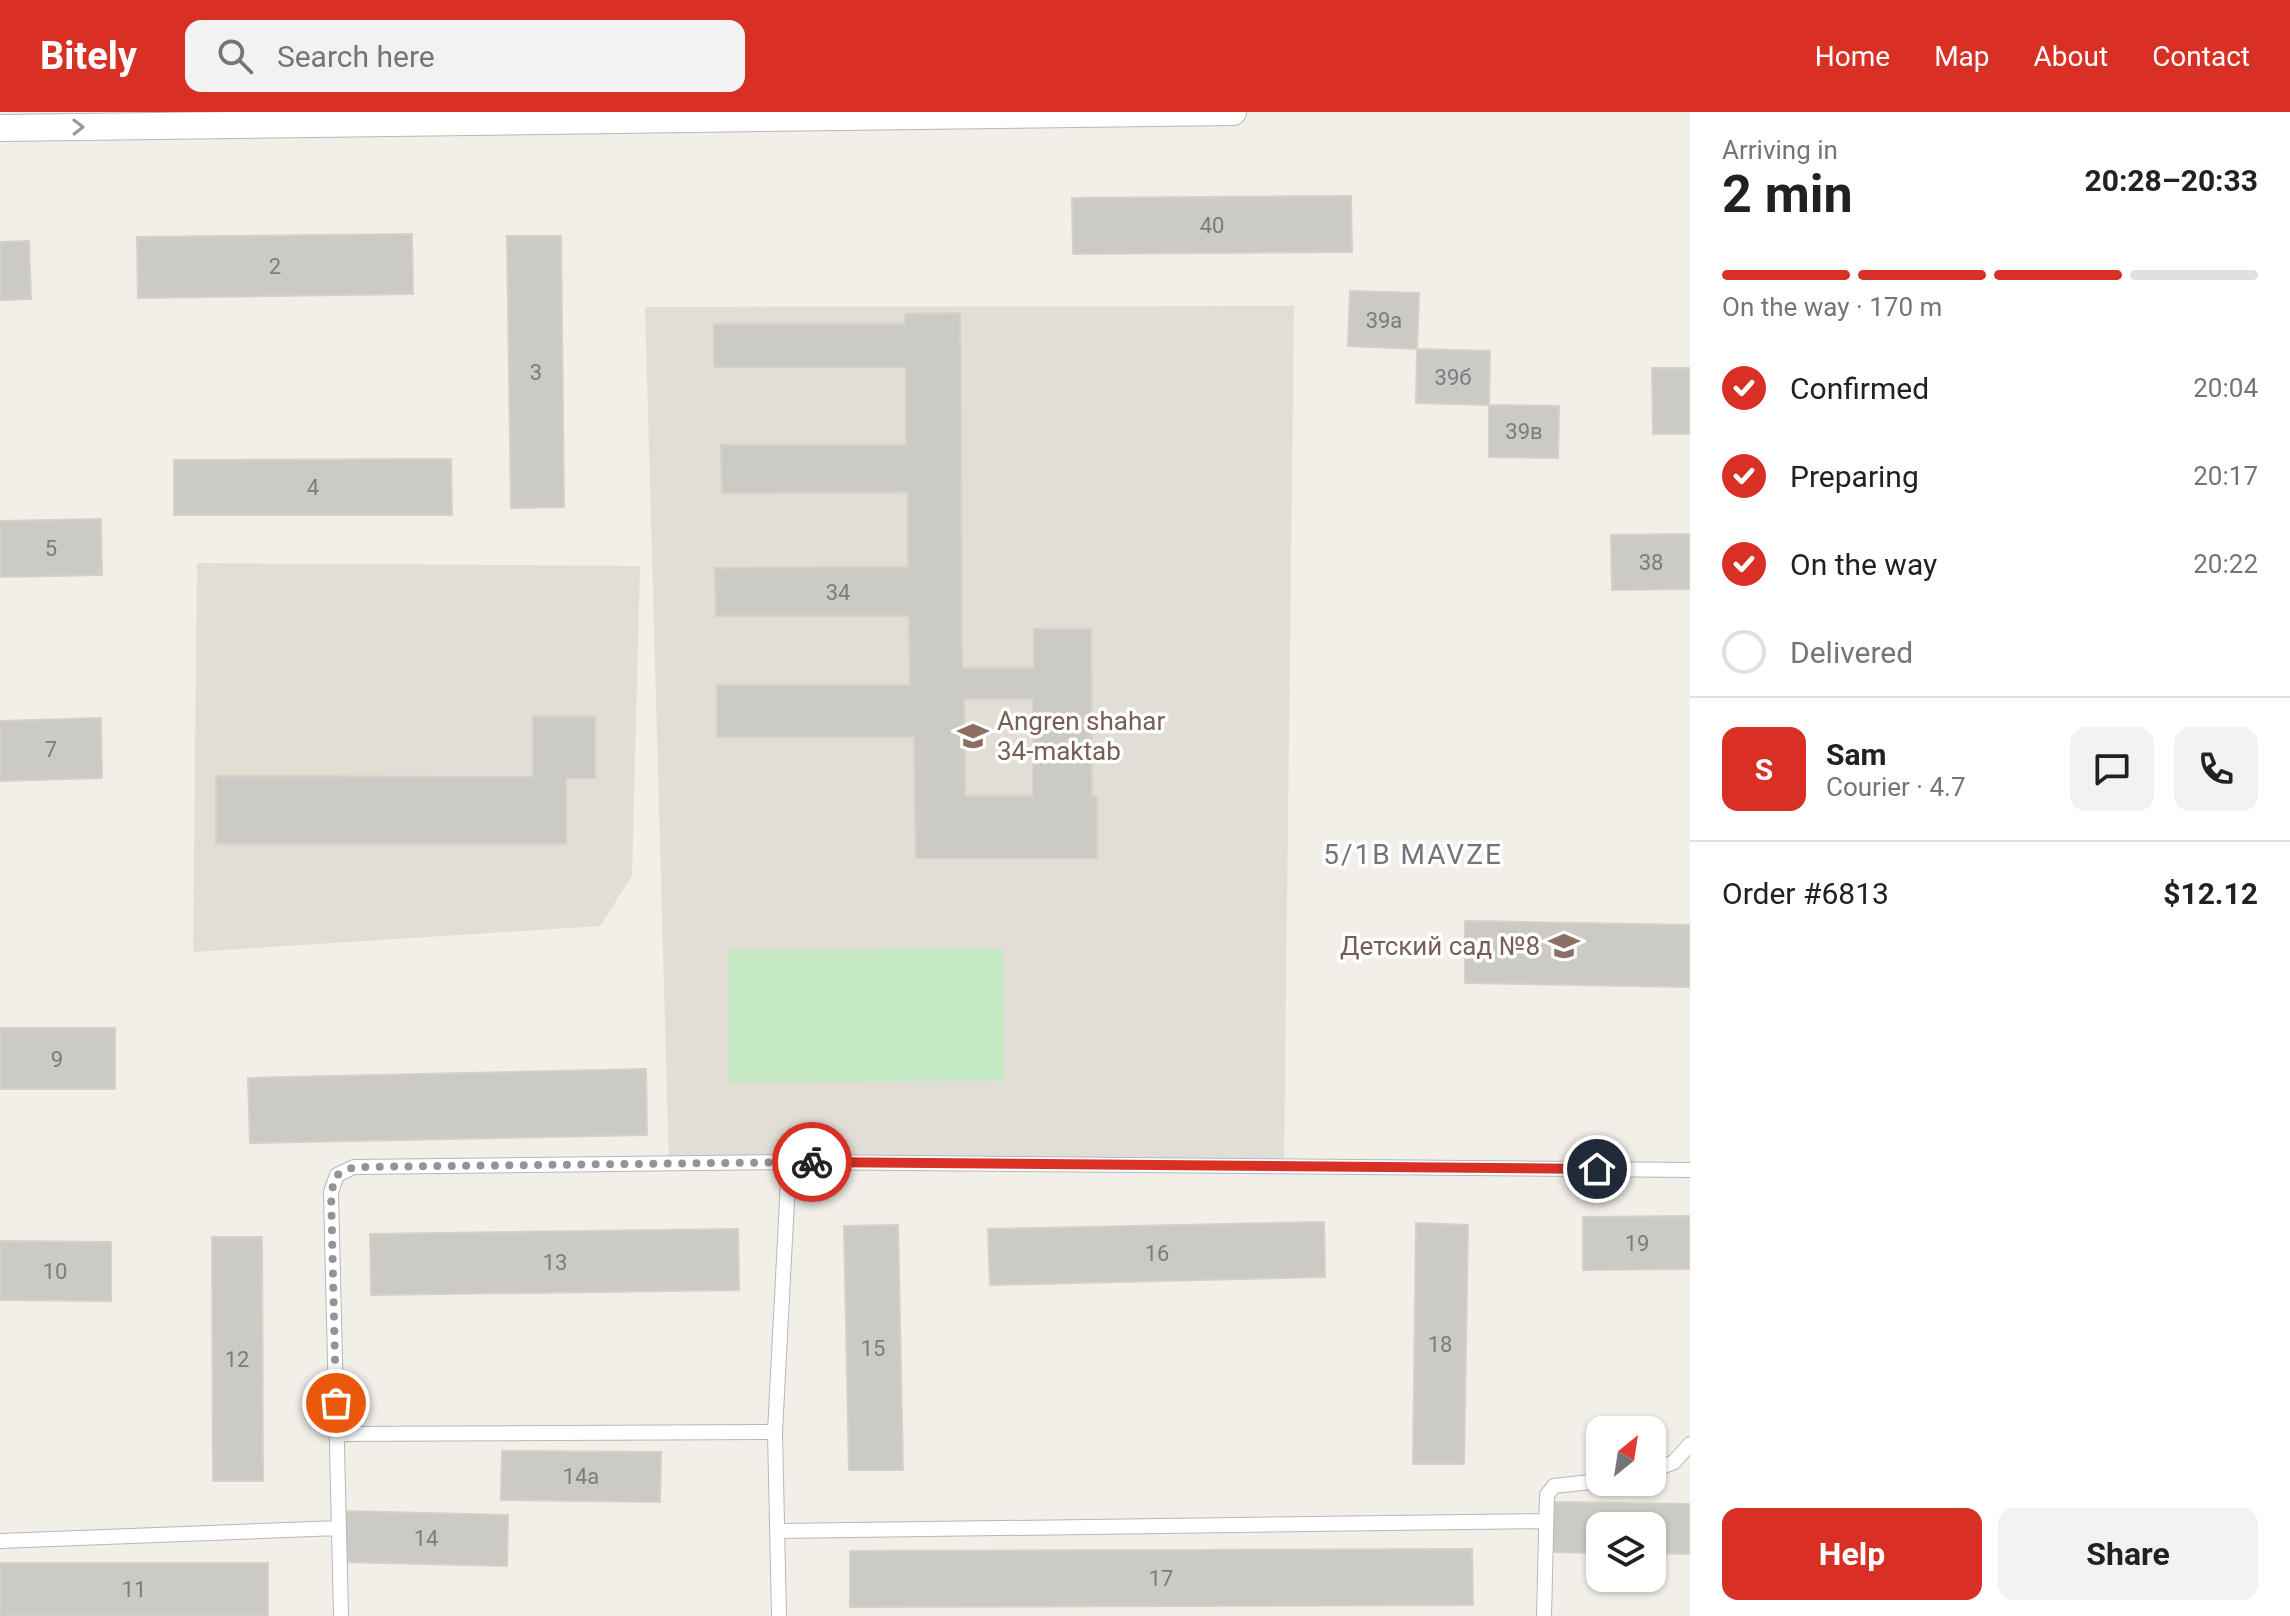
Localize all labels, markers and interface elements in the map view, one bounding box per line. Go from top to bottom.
search box [185,20,745,92]
text: Bitely [40,34,137,78]
icon: search [213,34,257,78]
text: Search here [277,39,435,74]
text: Home [1815,40,1890,73]
text: Map [1934,40,1990,73]
text: About [2034,40,2108,73]
text: Contact [2152,40,2250,73]
one-way arrow [72,119,85,136]
text: Arriving in [1722,135,1838,165]
text: 20:28–20:33 [2084,163,2258,198]
text: 2 min [1722,164,1853,225]
house number: 40 [1200,213,1224,238]
house number: 2 [269,254,281,279]
text: On the way · 170 m [1722,292,1942,322]
house number: 39а [1366,308,1402,333]
house number: 3 [530,360,542,385]
house number: 39б [1435,365,1471,390]
icon: check [1722,366,1766,410]
text: Confirmed [1790,371,1929,406]
text: 20:04 [2193,373,2258,403]
house number: 39в [1505,419,1543,444]
icon: check [1722,454,1766,498]
text: Preparing [1790,459,1919,494]
text: 20:17 [2193,461,2258,491]
house number: 4 [307,475,319,500]
house number: 5 [45,536,57,561]
icon: check [1722,542,1766,586]
text: On the way [1790,547,1937,582]
text: 20:22 [2193,549,2258,579]
house number: 38 [1639,550,1663,575]
house number: 34 [826,580,850,605]
text: Delivered [1790,635,1913,670]
place label: Angren shahar 34-maktab [997,706,1165,766]
school or university icon: Angren shahar 34-maktab [956,719,990,753]
button: chat [2070,727,2154,811]
button: phone [2174,727,2258,811]
house number: 7 [45,737,57,762]
text: Sam [1826,737,1887,772]
text: S [1755,752,1773,787]
text: Courier · 4.7 [1826,772,1966,802]
district label: 5/1B MAVZE [1323,838,1503,871]
text: Order #6813 [1722,876,1889,911]
text: $12.12 [2163,876,2258,911]
school or university icon: Детский сад №8 [1547,929,1581,963]
place label: Детский сад №8 [1340,931,1540,961]
house number: 9 [51,1047,63,1072]
courier [772,1122,852,1202]
pin [1563,1135,1631,1203]
icon: bike [790,1140,834,1184]
icon: home [1575,1147,1619,1191]
house number: 19 [1625,1231,1649,1256]
house number: 16 [1145,1241,1169,1266]
house number: 13 [543,1250,567,1275]
house number: 10 [43,1259,67,1284]
house number: 18 [1428,1332,1452,1357]
house number: 15 [861,1336,885,1361]
house number: 12 [225,1347,249,1372]
pin [302,1369,370,1437]
icon: bag [314,1381,358,1425]
north arrow [1586,1416,1666,1496]
map controls [1586,1416,1666,1592]
house number: 14а [563,1464,599,1489]
button: Help [1722,1508,1982,1600]
button: Share [1998,1508,2258,1600]
button: layers [1586,1512,1666,1592]
house number: 14 [414,1526,438,1551]
house number: 17 [1149,1566,1173,1591]
house number: 11 [122,1577,146,1602]

